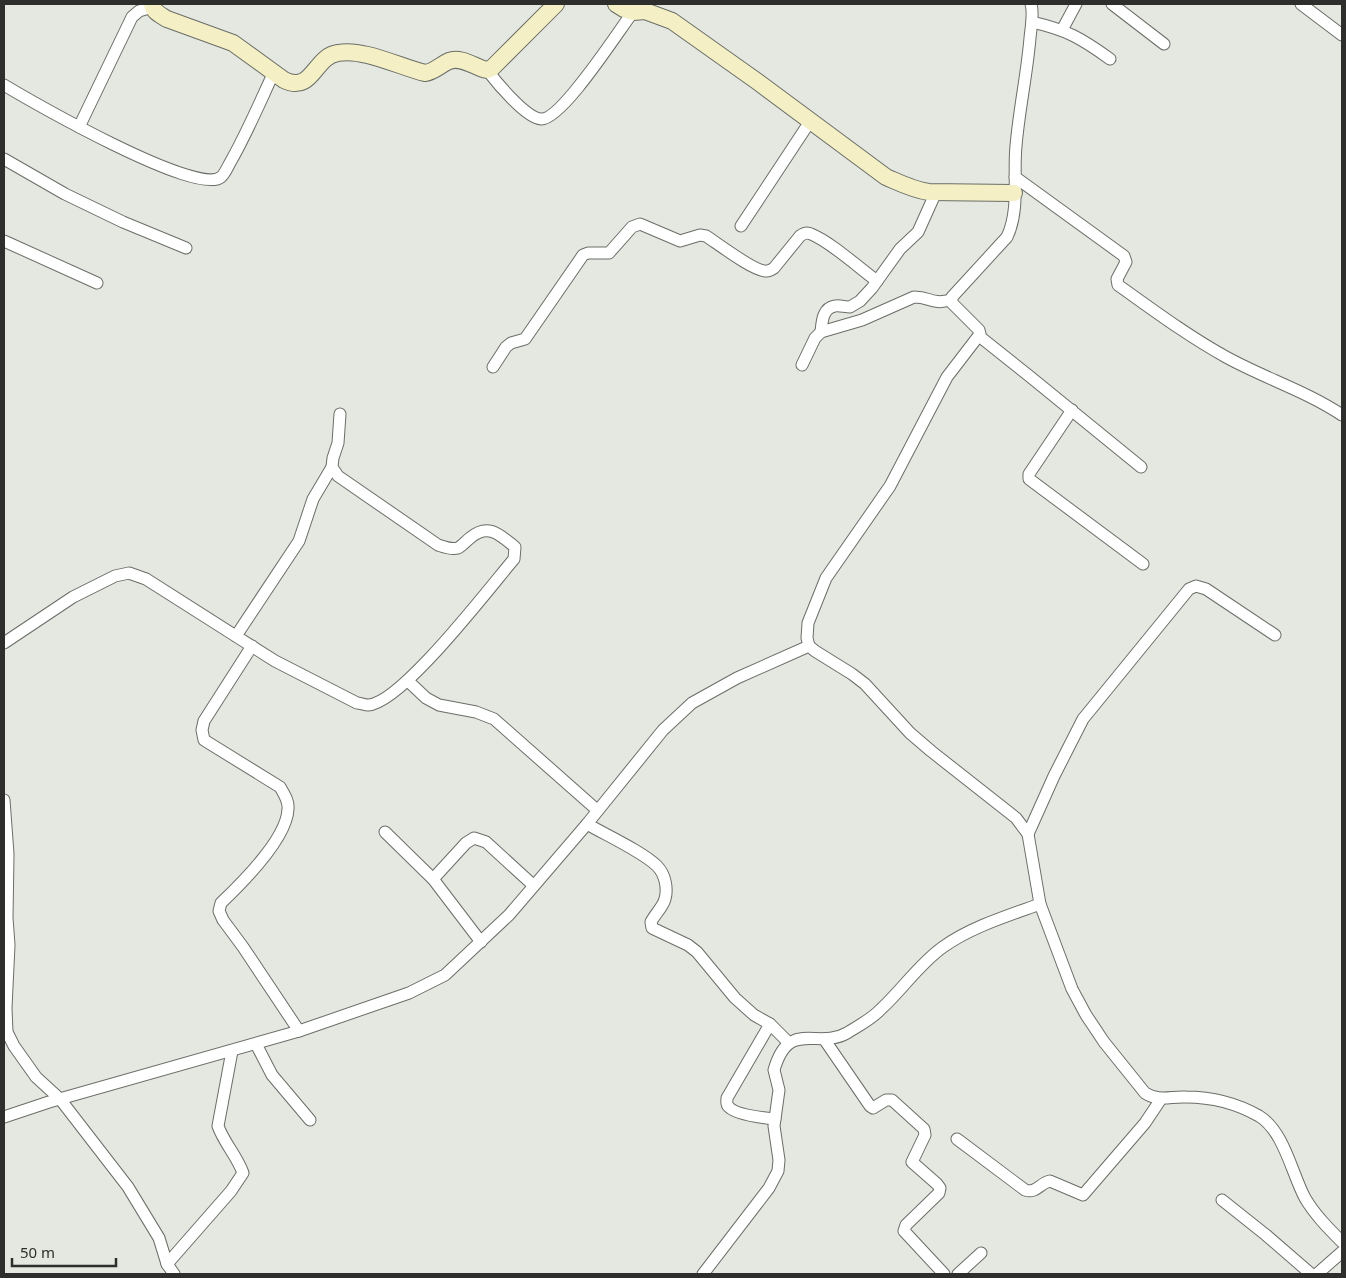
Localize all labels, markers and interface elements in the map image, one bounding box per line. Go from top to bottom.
scale bar [12,1236,116,1268]
text: 50 m [20,1242,55,1262]

